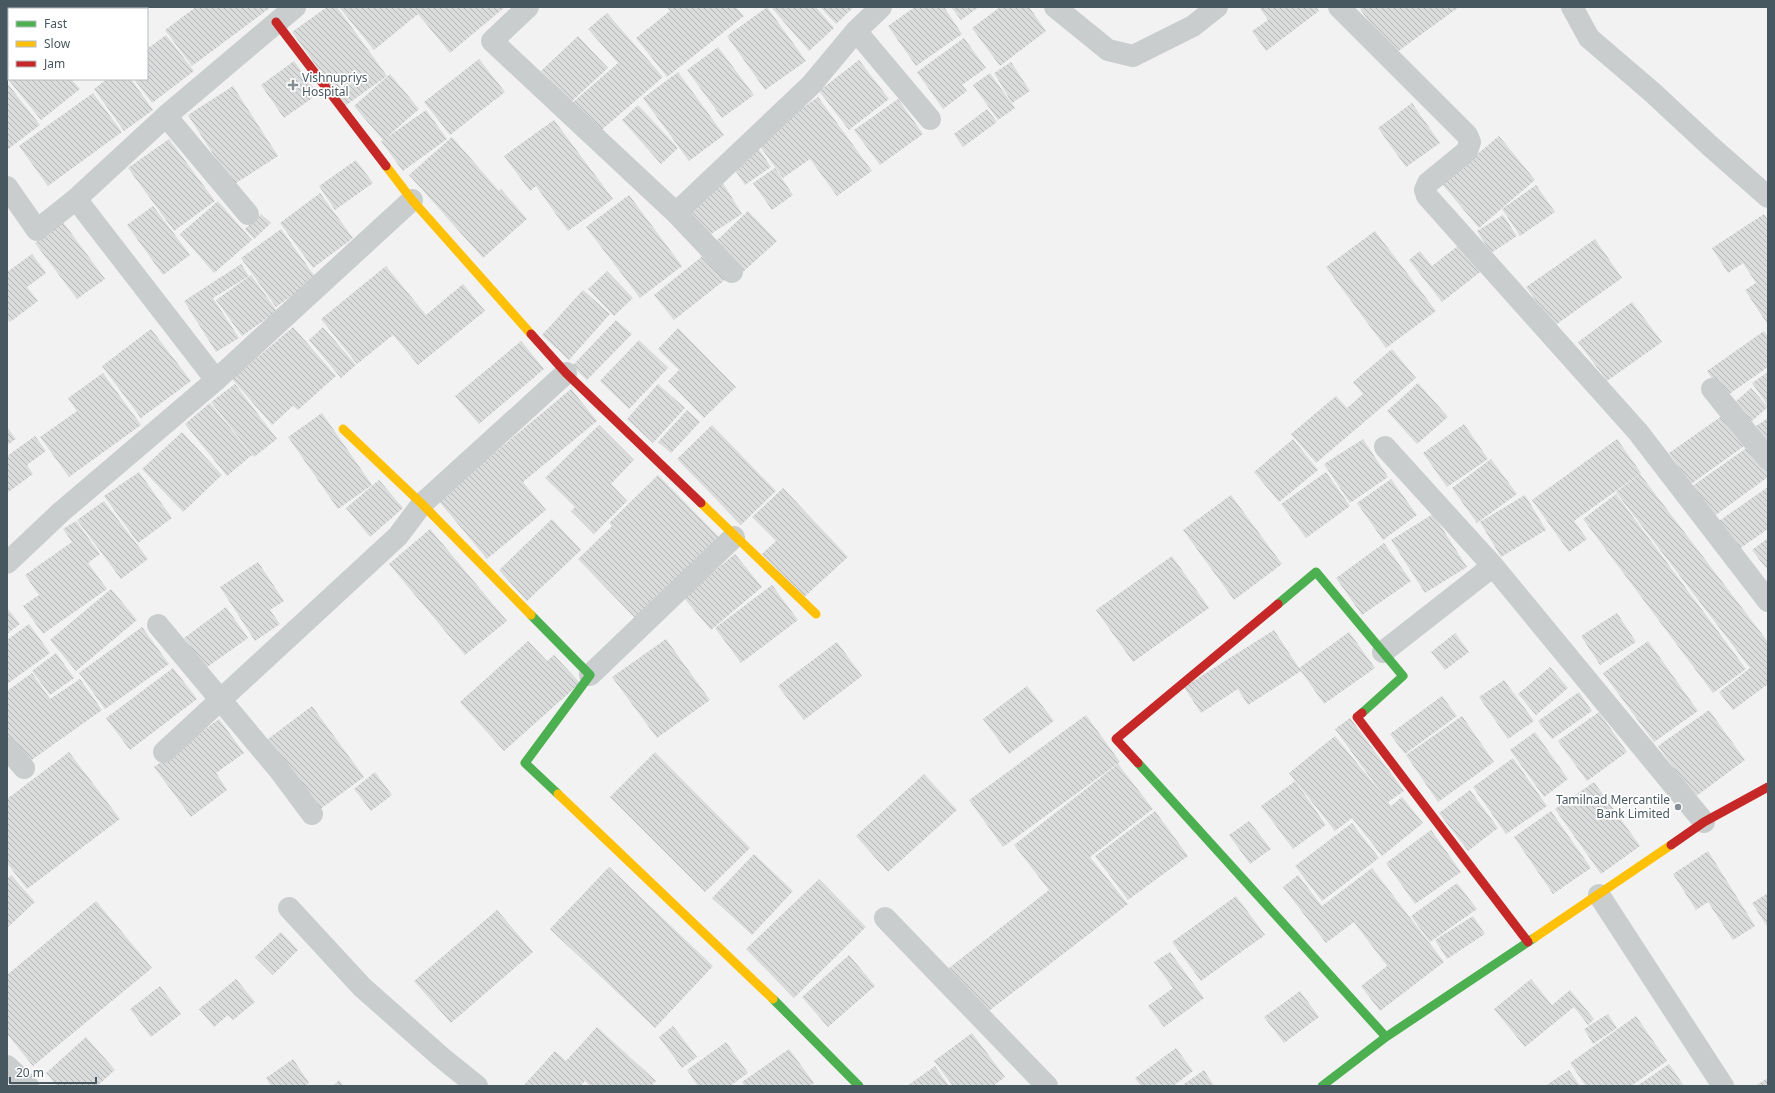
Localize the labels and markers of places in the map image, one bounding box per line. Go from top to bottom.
place label: Vishnupriys Hospital [302,69,368,100]
marker: Vishnupriys Hospital [287,79,299,91]
place label: Tamilnad Mercantile Bank Limited [1556,791,1670,822]
marker: Tamilnad Mercantile Bank Limited [1673,802,1683,812]

